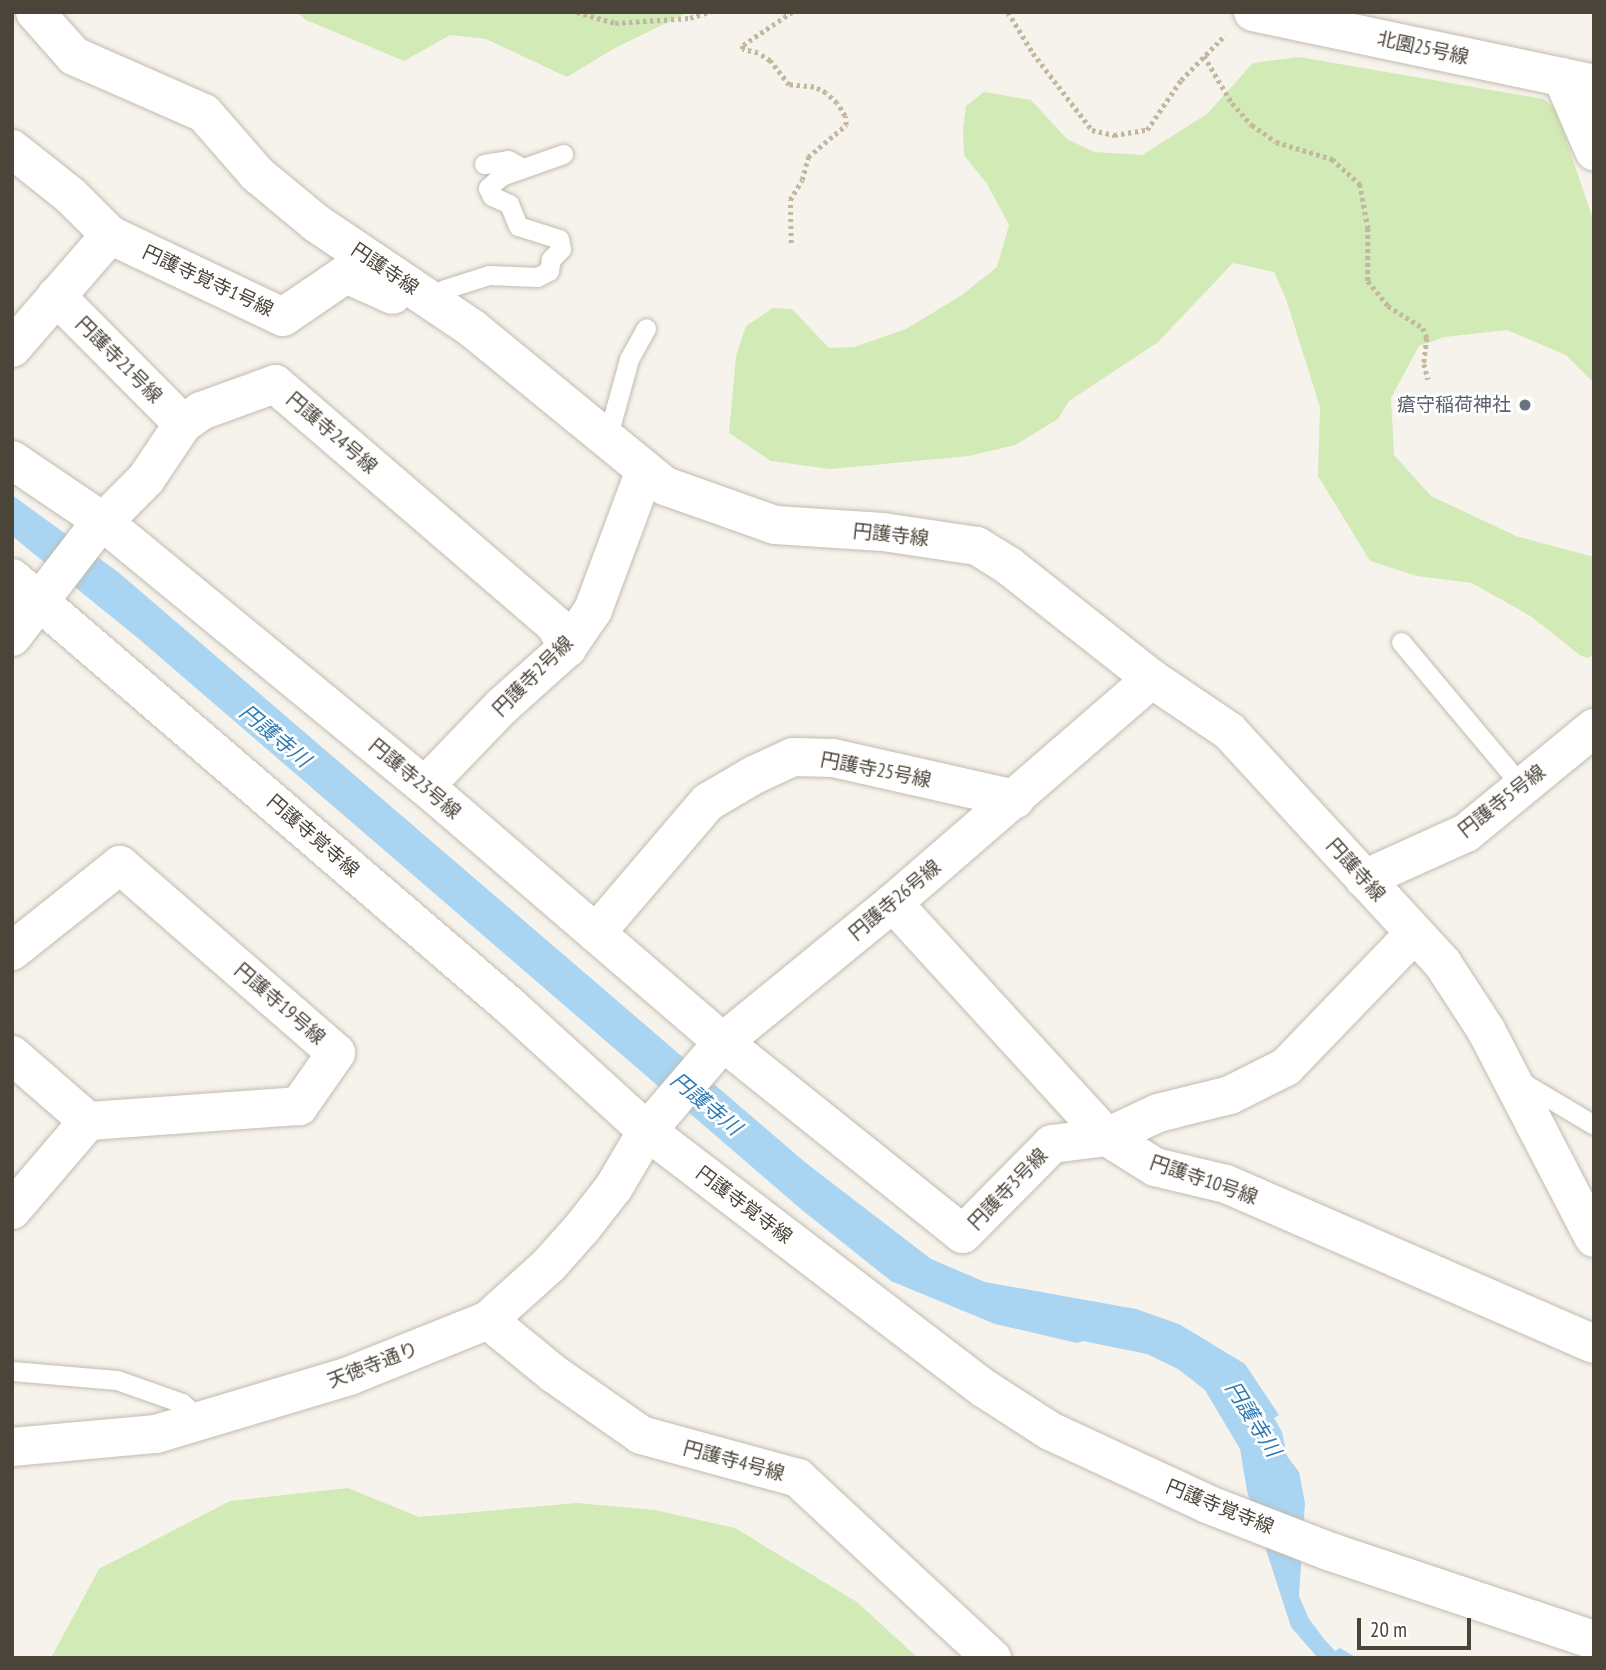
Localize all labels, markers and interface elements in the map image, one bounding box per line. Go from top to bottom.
street label: 北園25号線 [1375,27,1471,69]
street label: 円護寺線 [347,238,423,300]
street label: 円護寺覚寺1号線 [139,241,277,321]
street label: 円護寺21号線 [71,312,167,408]
street label: 円護寺24号線 [282,388,382,478]
place label: 瘡守稲荷神社 [1397,394,1511,416]
marker: 瘡守稲荷神社 [1517,397,1533,413]
street label: 円護寺線 [852,520,930,550]
street label: 円護寺2号線 [488,631,578,721]
water label: 円護寺川 [235,699,315,773]
street label: 円護寺23号線 [365,734,465,824]
street label: 円護寺25号線 [819,748,933,792]
street label: 円護寺5号線 [1454,760,1550,842]
street label: 円護寺覚寺線 [263,790,363,882]
street label: 円護寺線 [1322,834,1390,906]
street label: 円護寺26号線 [845,855,945,945]
street label: 円護寺19号線 [230,959,330,1049]
water label: 円護寺川 [666,1067,746,1141]
street label: 円護寺3号線 [964,1144,1052,1234]
street label: 円護寺10号線 [1147,1151,1261,1209]
street label: 円護寺覚寺線 [692,1162,796,1248]
street label: 天徳寺通り [325,1337,421,1393]
water label: 円護寺川 [1220,1377,1286,1461]
street label: 円護寺4号線 [681,1437,787,1485]
street label: 円護寺覚寺線 [1163,1475,1277,1539]
scale bar [1361,1604,1475,1648]
text: 20 m [1370,1616,1407,1643]

